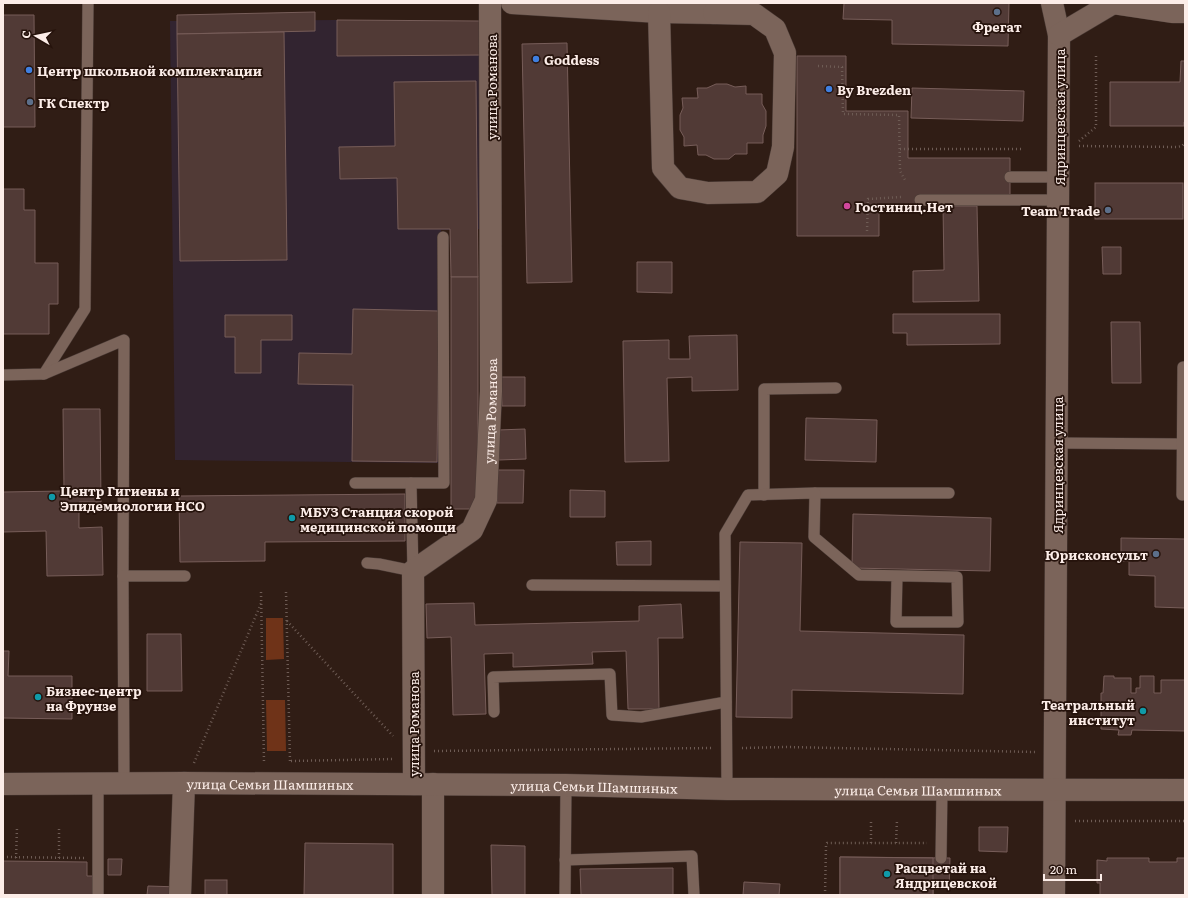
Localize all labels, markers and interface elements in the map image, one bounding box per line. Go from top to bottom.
marker: Фрегат [992,7,1002,17]
north arrow [16,16,56,56]
place label: Фрегат [972,17,1022,36]
text: С [17,29,34,39]
street label: улица Романова [482,34,501,140]
street label: Ядринцевская улица [1050,48,1069,186]
place label: Goddess [544,50,600,69]
marker: Goddess [531,54,541,64]
place label: Центр школьной комплектации [37,61,262,80]
marker: Центр школьной комплектации [24,65,34,75]
place label: By Brezden [837,80,911,99]
marker: By Brezden [824,84,834,94]
place label: ГК Спектр [38,93,110,112]
marker: ГК Спектр [25,97,35,107]
place label: Гостиниц.Нет [855,197,953,216]
marker: Гостиниц.Нет [842,201,852,211]
place label: Team Trade [1021,201,1100,220]
marker: Team Trade [1103,205,1113,215]
street label: улица Романова [478,358,501,464]
street label: Ядринцевская улица [1048,396,1067,534]
place label: Центр Гигиены и Эпидемиологии НСО [60,481,205,515]
marker: Центр Гигиены и Эпидемиологии НСО [47,492,57,502]
place label: МБУЗ Станция скорой медицинской помощи [300,502,456,536]
marker: МБУЗ Станция скорой медицинской помощи [287,513,297,523]
place label: Юрисконсульт [1045,545,1148,564]
marker: Юрисконсульт [1151,549,1161,559]
street label: улица Романова [404,671,423,777]
place label: Бизнес-центр на Фрунзе [46,681,142,715]
marker: Бизнес-центр на Фрунзе [33,692,43,702]
place label: Театральный институт [1041,695,1135,729]
marker: Театральный институт [1138,706,1148,716]
street label: улица Семьи Шамшиных [186,774,354,793]
street label: улица Семьи Шамшиных [510,775,678,797]
street label: улица Семьи Шамшиных [834,780,1002,799]
scale bar [1044,856,1101,882]
place label: Расцветай на Яндрицевской [895,858,997,892]
text: 20 m [1050,860,1077,878]
marker: Расцветай на Яндрицевской [882,869,892,879]

